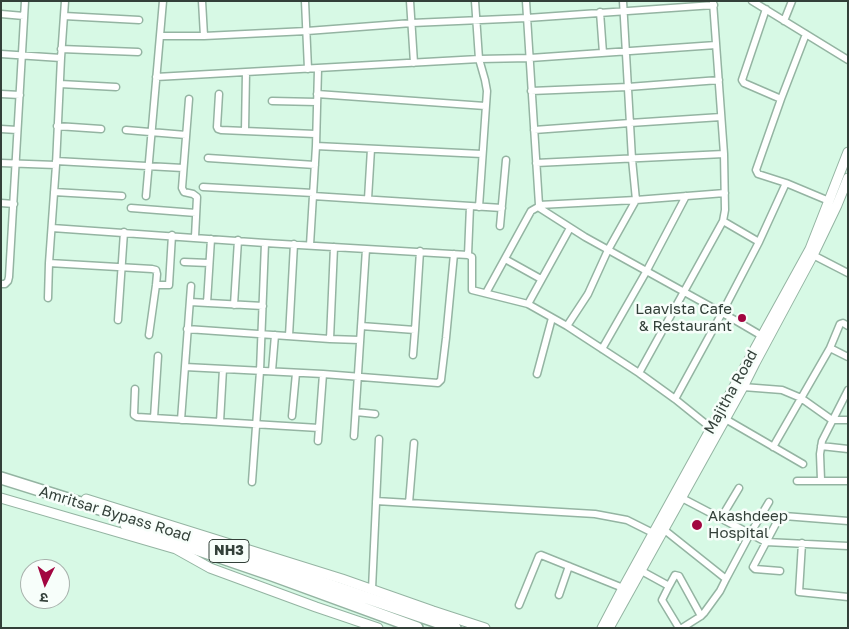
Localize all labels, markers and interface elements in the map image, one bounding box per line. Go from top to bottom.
place label: Laavista Cafe & Restaurant [635,300,732,335]
marker: Laavista Cafe & Restaurant [736,312,748,324]
street label: Majitha Road [700,347,762,437]
street label: Amritsar Bypass Road [37,482,193,546]
place label: Akashdeep Hospital [708,507,788,542]
marker: Akashdeep Hospital [690,518,704,532]
road number: NH3 [209,540,249,562]
north arrow [20,559,70,609]
text: उ [39,590,49,607]

